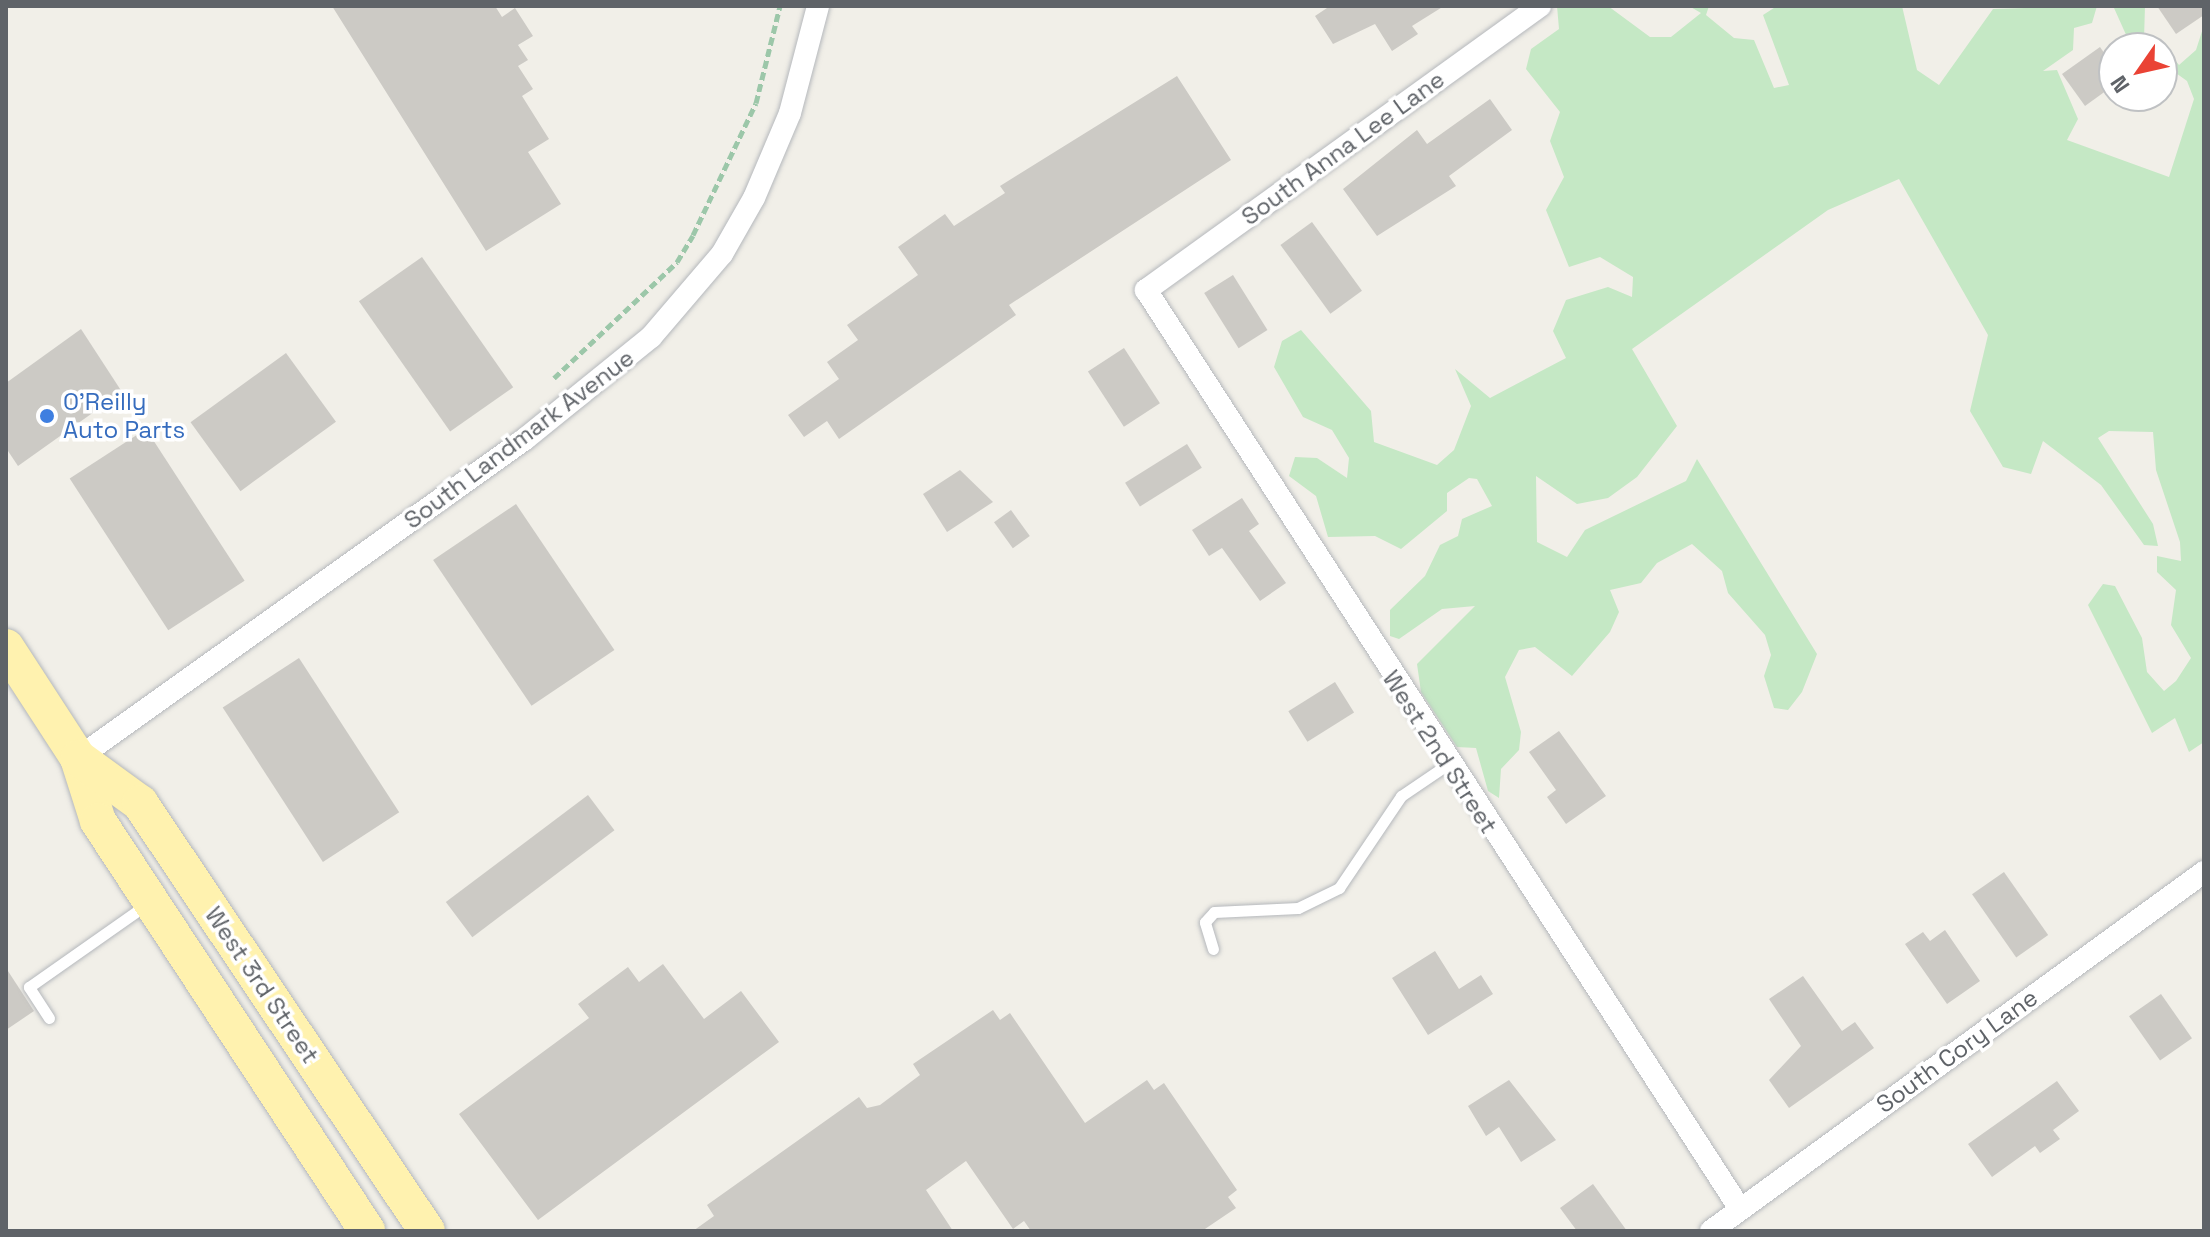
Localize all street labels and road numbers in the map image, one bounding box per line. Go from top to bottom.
street label: South Anna Lee Lane [1236,65,1450,231]
street label: South Landmark Avenue [398,343,640,535]
street label: West 2nd Street [1377,665,1503,839]
street label: West 3rd Street [199,901,325,1069]
street label: South Cory Lane [1871,983,2043,1119]

